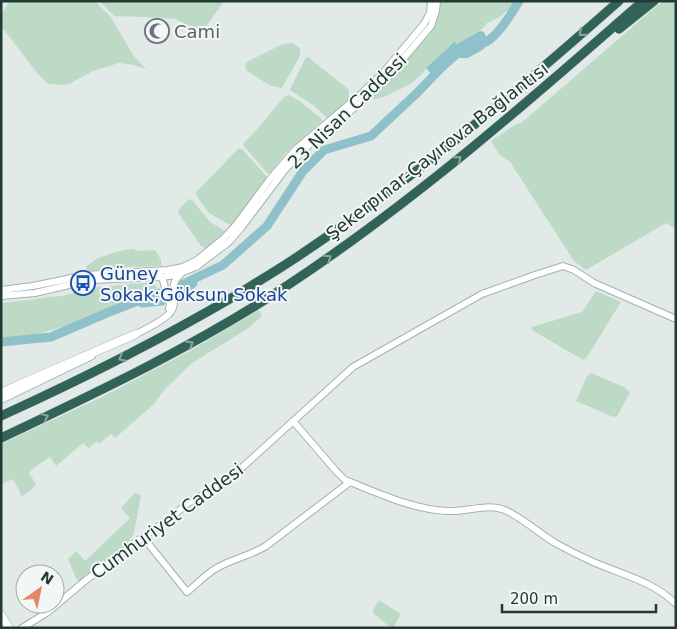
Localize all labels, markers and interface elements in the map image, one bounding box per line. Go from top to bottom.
mosque icon: Cami [144,18,170,44]
place label: Cami [174,21,220,42]
one-way arrow [579,28,588,37]
street label: 23 Nisan Caddesi [283,49,411,173]
street label: Şekerpınar-Çayırova Bağlantısı [322,58,552,244]
one-way arrow [452,156,461,165]
one-way arrow [322,255,332,264]
place label: Güney Sokak;Göksun Sokak [100,263,288,305]
bus stop icon: Güney Sokak;Göksun Sokak [70,270,96,296]
one-way arrow [185,340,194,350]
one-way arrow [118,352,127,362]
one-way arrow [40,413,49,423]
street label: Cumhuriyet Caddesi [87,459,247,583]
north arrow [15,564,65,614]
text: N [38,568,56,588]
scale bar [502,582,656,614]
text: 200 m [510,590,558,608]

